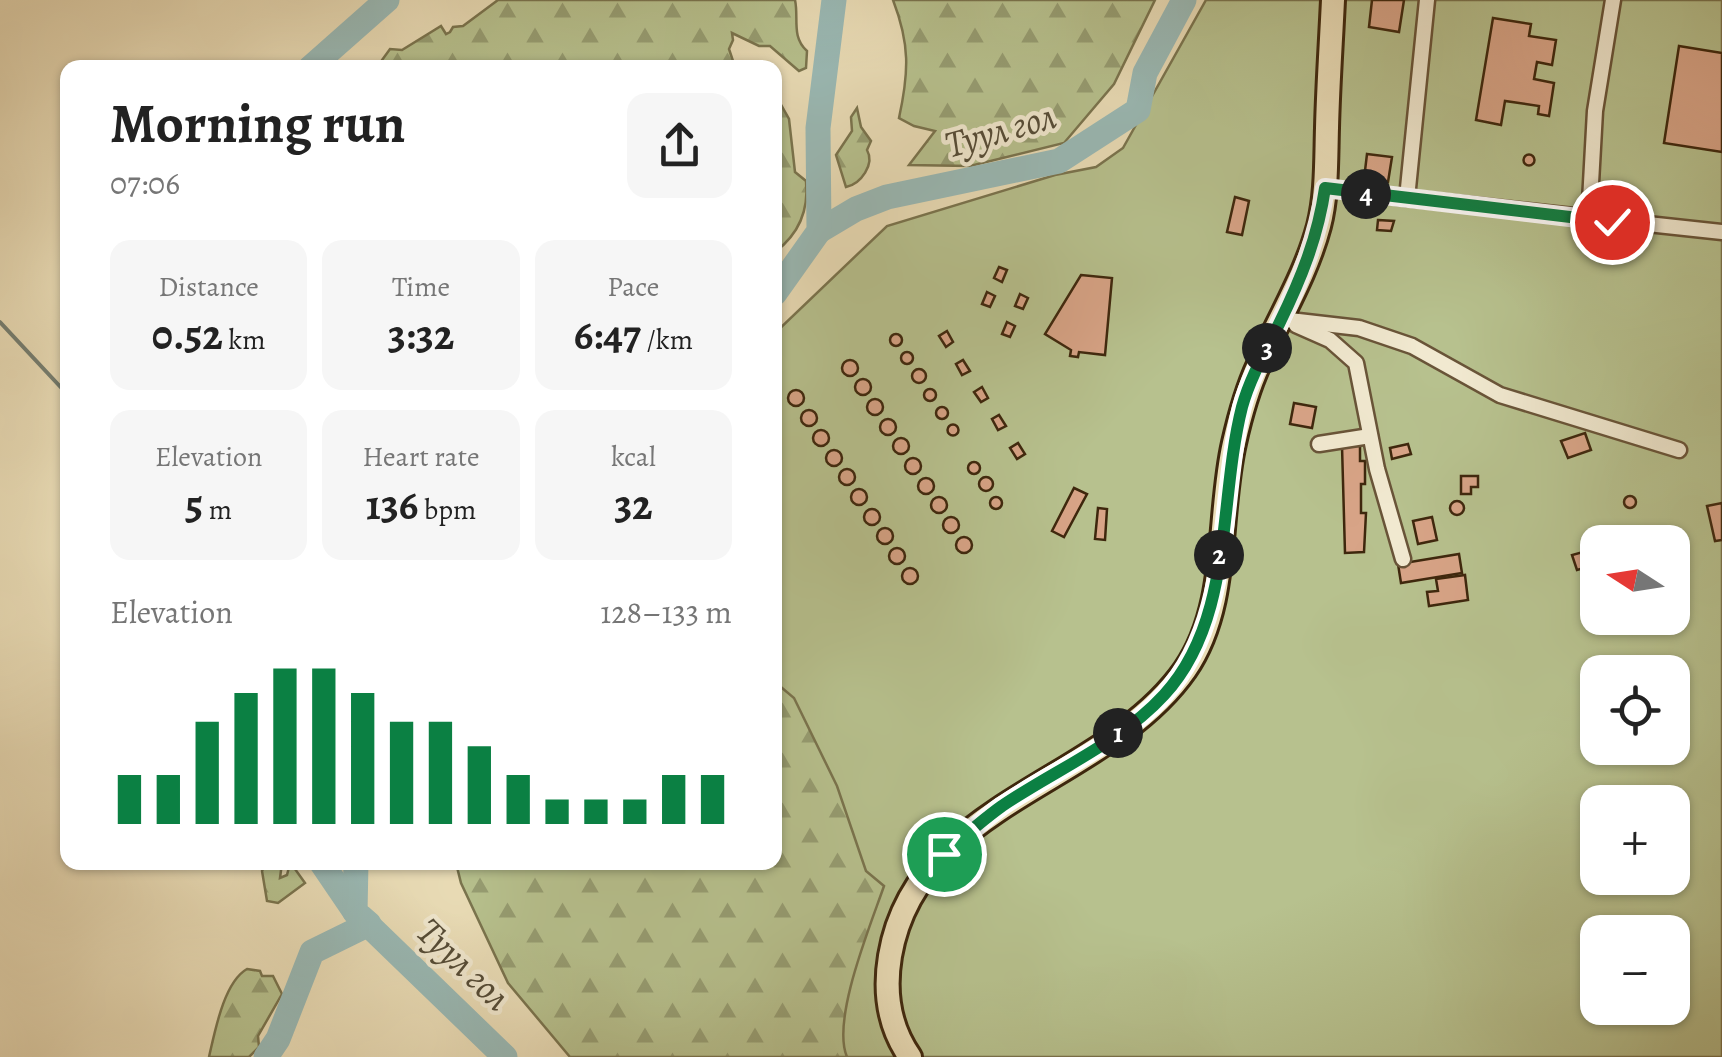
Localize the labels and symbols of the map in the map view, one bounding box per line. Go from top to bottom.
water label: Туул гол [939,89,1062,171]
pin: 4 [1341,169,1391,219]
pin [1570,180,1655,265]
pin: 3 [1242,323,1292,373]
north arrow [1580,525,1690,635]
pin: 2 [1194,530,1244,580]
pin: 1 [1093,708,1143,758]
pin [902,812,987,897]
water label: Туул гол [405,906,523,1022]

